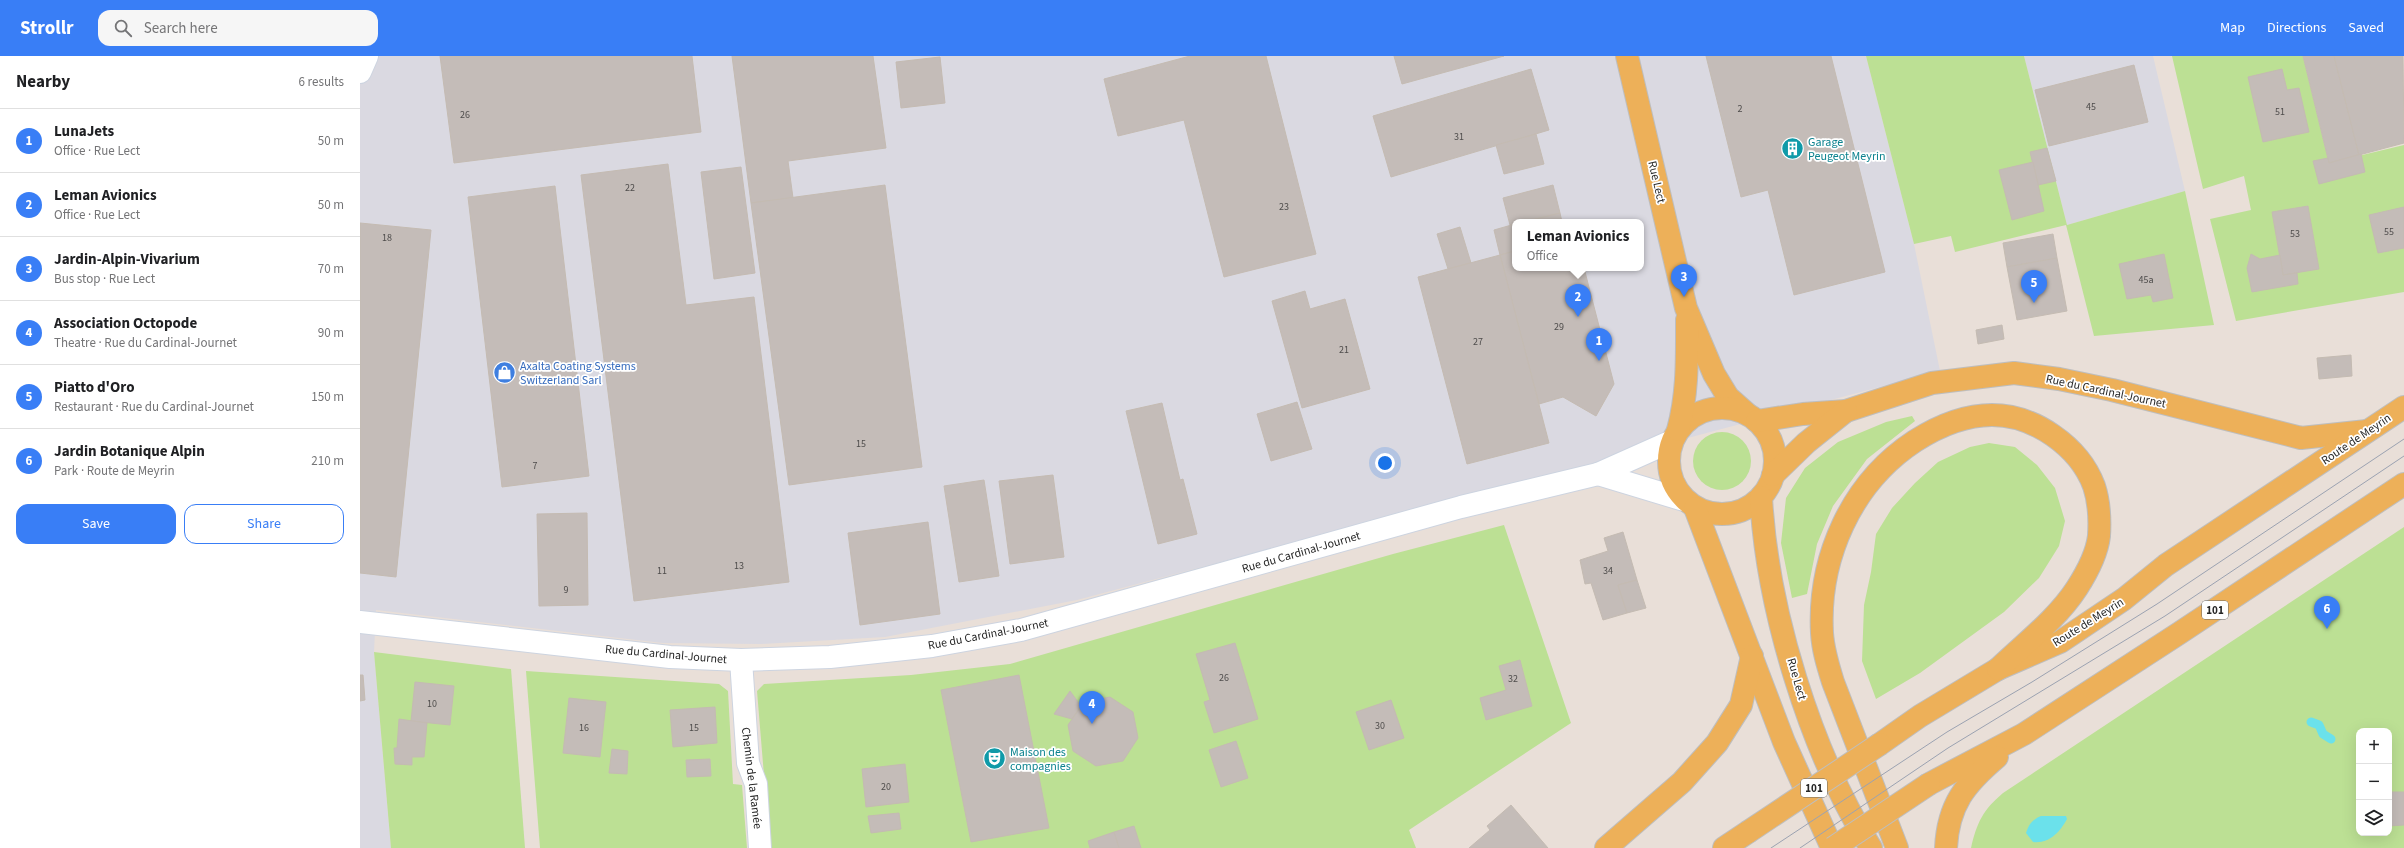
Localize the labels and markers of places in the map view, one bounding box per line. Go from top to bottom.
place label: Garage Peugeot Meyrin [1808,134,1886,165]
building icon: Garage Peugeot Meyrin [1779,136,1805,162]
pin: 3 [1671,264,1697,297]
pin: 5 [2021,270,2047,303]
pin: 2 [1565,284,1591,317]
pin: 1 [1586,328,1612,361]
place label: Axalta Coating Systems Switzerland Sarl [520,358,636,389]
shop icon: Axalta Coating Systems Switzerland Sarl [491,360,517,386]
pin: 6 [2314,596,2340,629]
pin: 4 [1079,691,1105,724]
place label: Maison des compagnies [1010,744,1071,775]
theatre icon: Maison des compagnies [982,746,1008,772]

